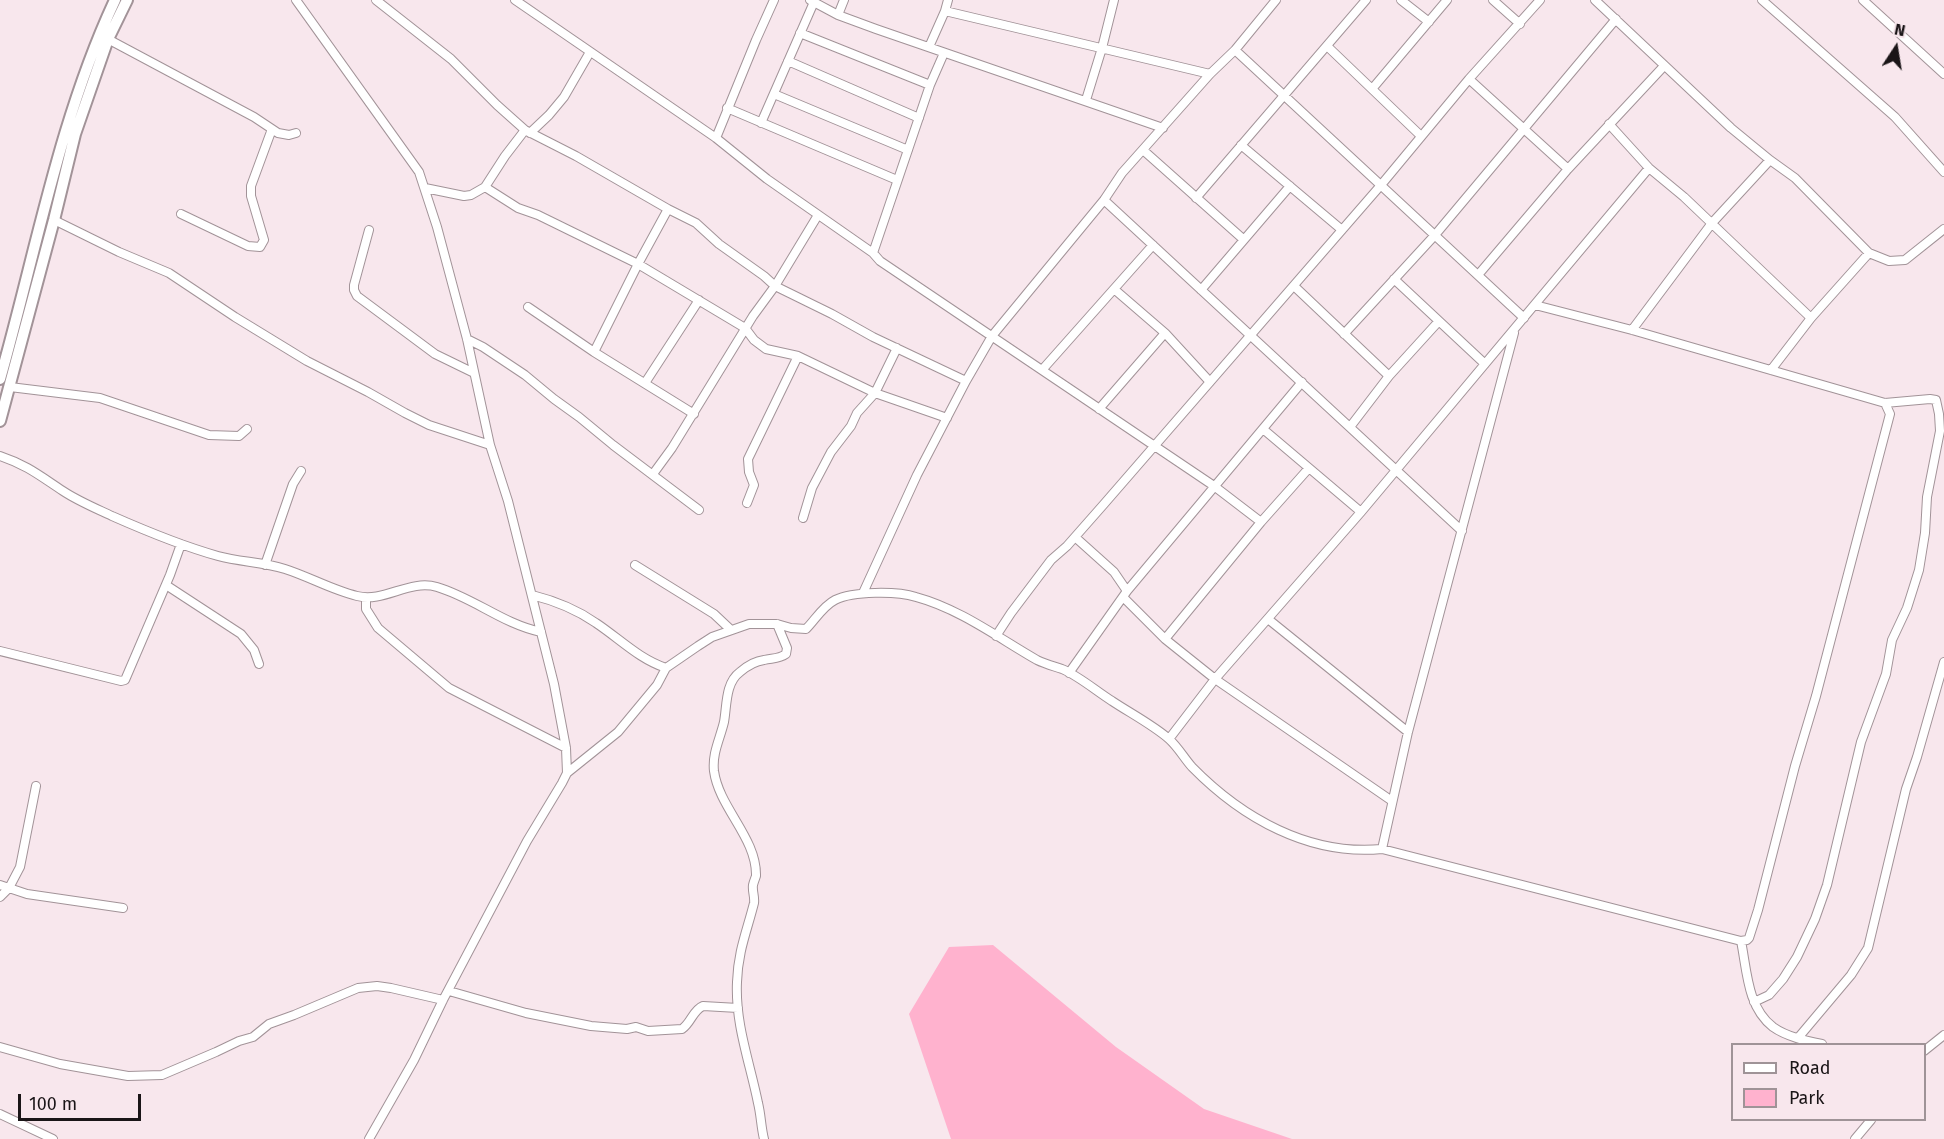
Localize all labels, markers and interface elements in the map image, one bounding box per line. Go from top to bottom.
north arrow [1866,18,1926,78]
text: N [1893,20,1907,40]
legend [1731,1043,1926,1121]
text: Road [1789,1057,1831,1079]
scale bar [21,1082,144,1120]
text: Park [1789,1087,1824,1109]
text: 100 m [29,1093,77,1115]

